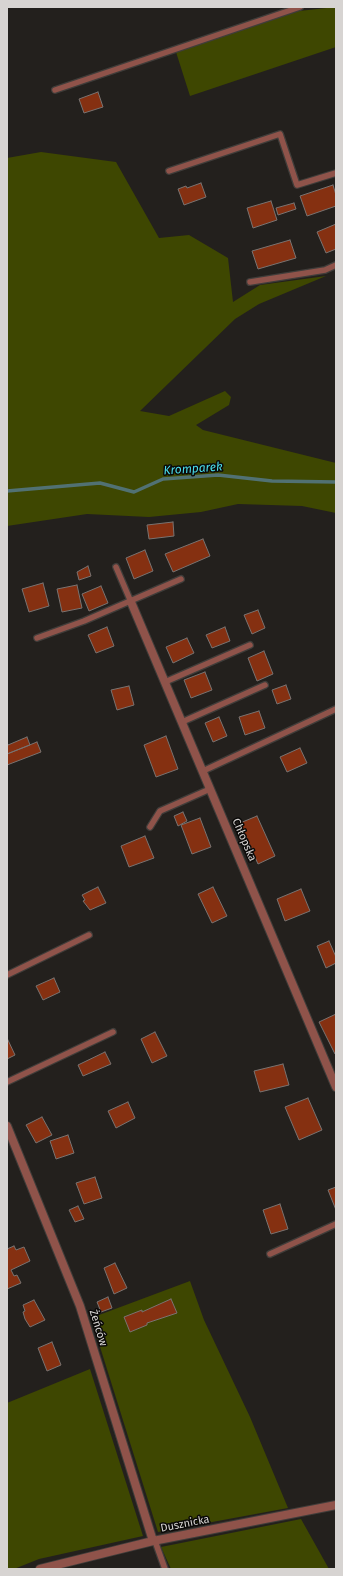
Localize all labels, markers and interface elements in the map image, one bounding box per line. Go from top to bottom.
water label: Kromparek [163,460,223,478]
street label: Chłopska [229,817,259,863]
street label: Żeńców [86,1308,110,1348]
street label: Dusznicka [159,1513,211,1535]

